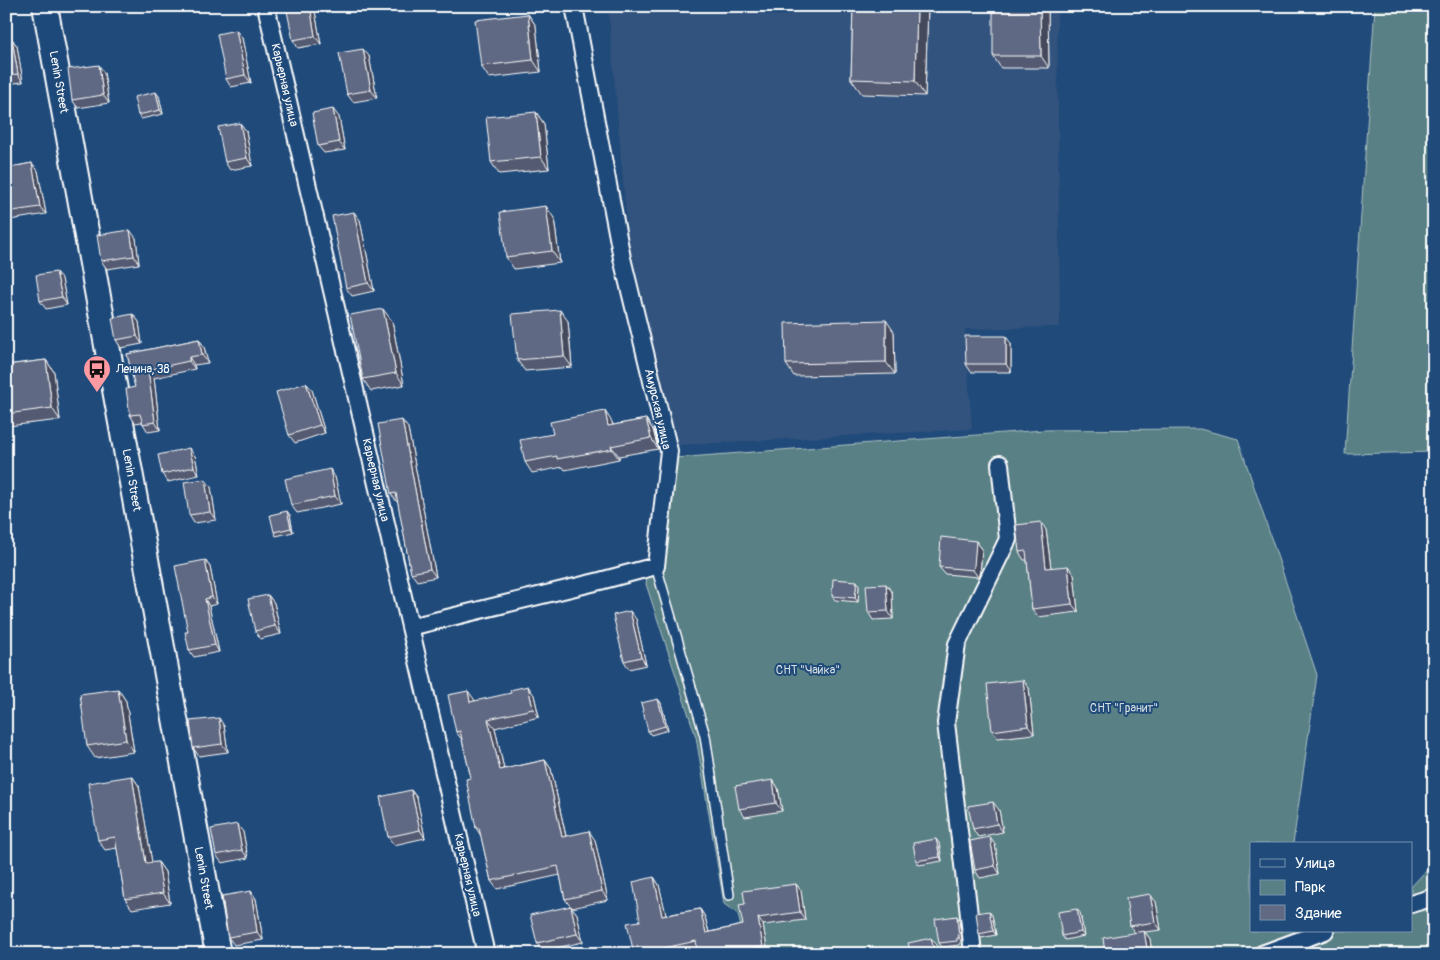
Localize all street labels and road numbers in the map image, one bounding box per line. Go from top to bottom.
street label: Карьерная улица [268,42,301,129]
street label: Lenin Street [46,50,71,115]
street label: Амурская улица [641,367,674,451]
street label: Карьерная улица [359,437,392,524]
street label: Lenin Street [119,448,144,513]
street label: Карьерная улица [451,832,484,919]
street label: Lenin Street [191,846,216,911]

